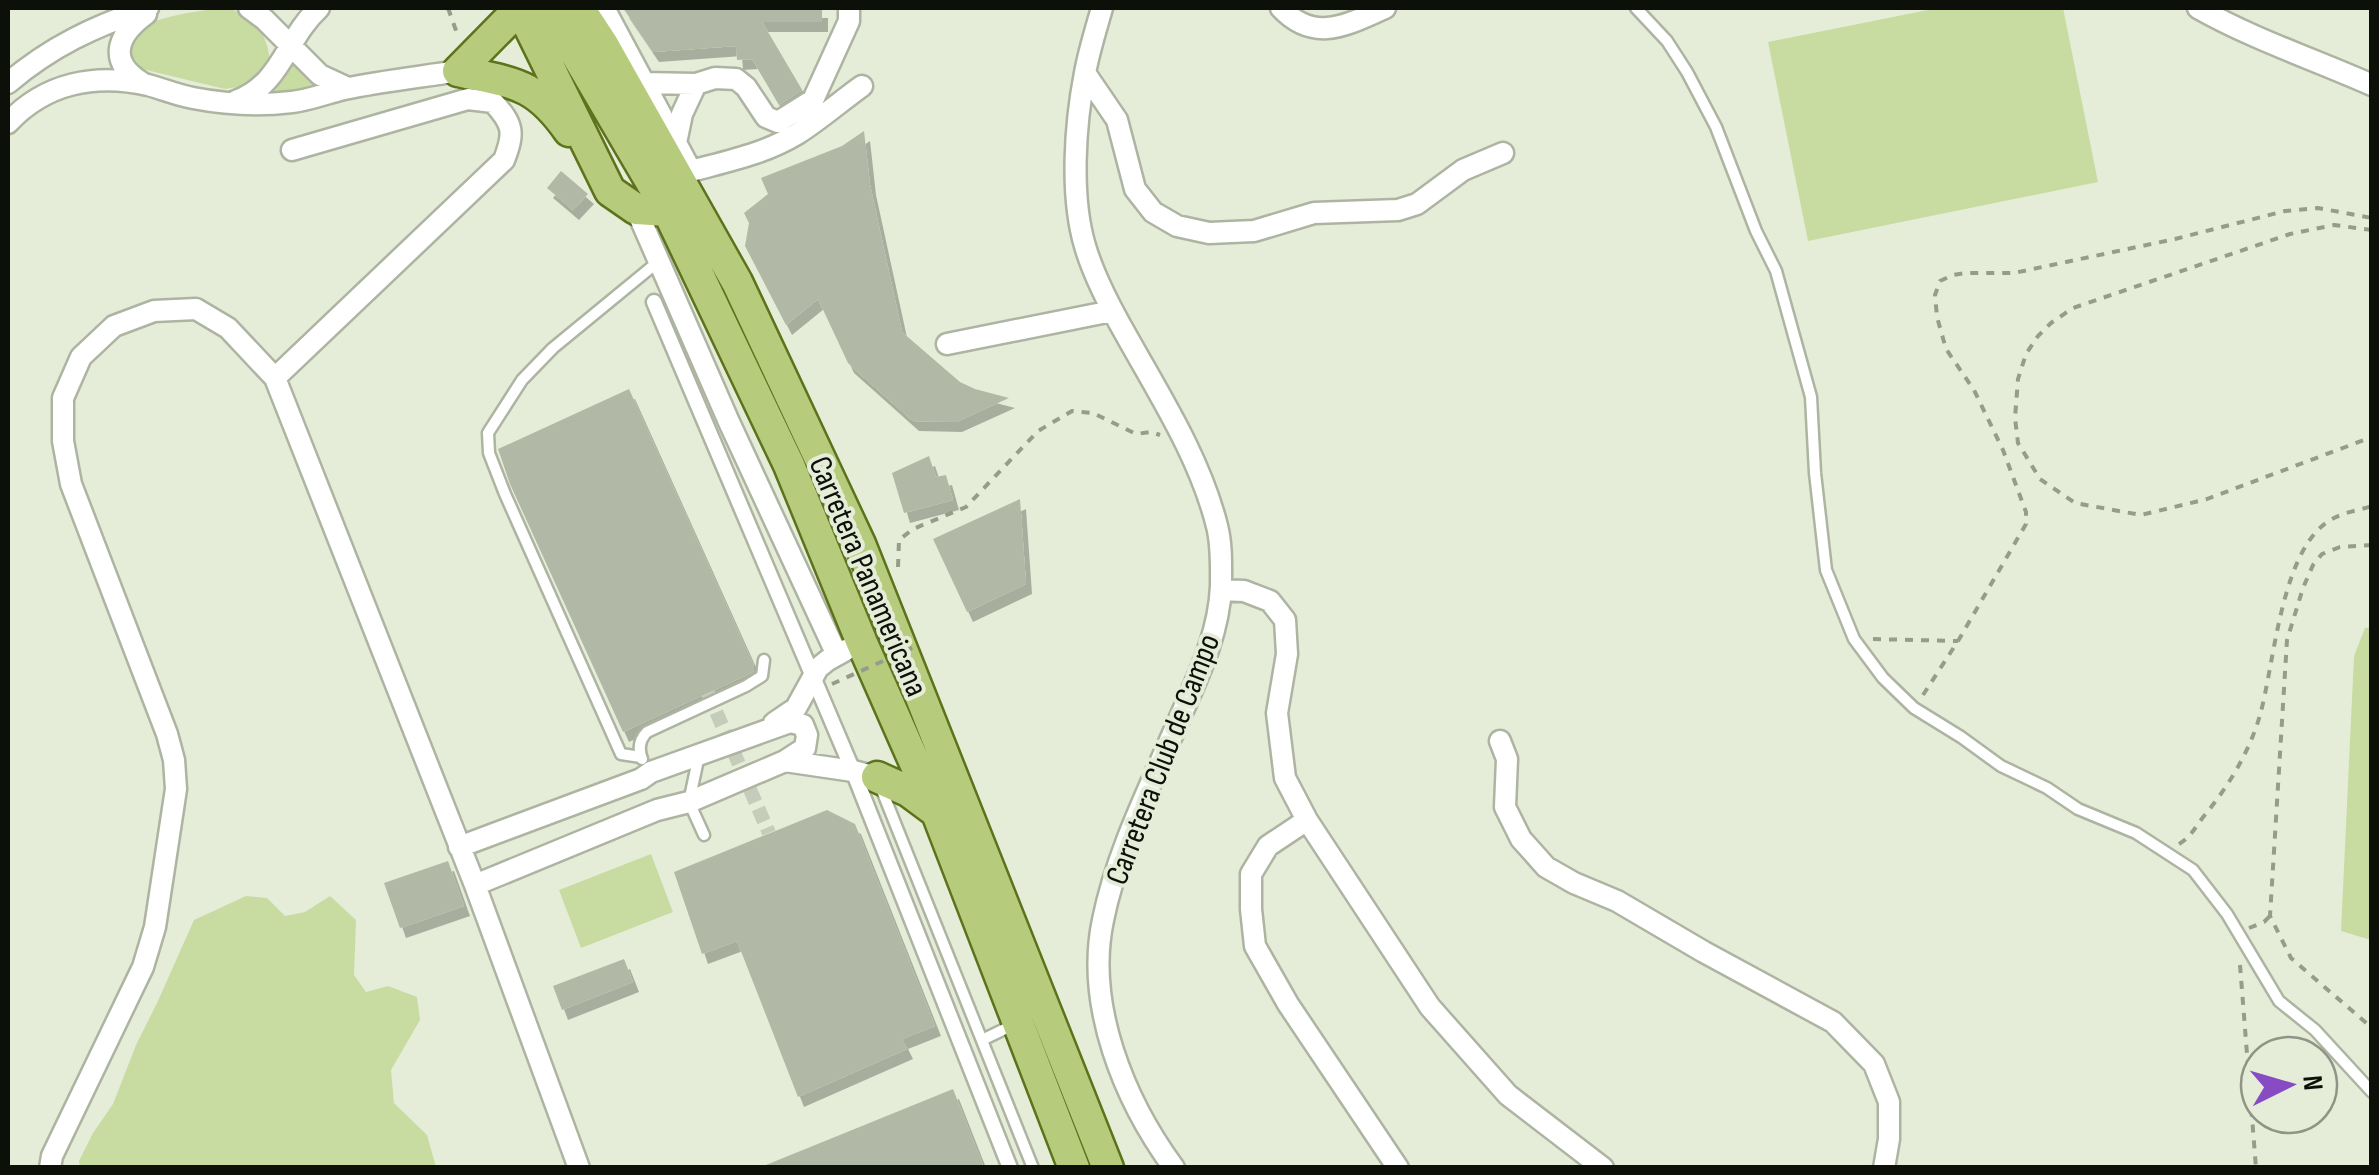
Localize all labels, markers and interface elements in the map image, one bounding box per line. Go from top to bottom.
street label: Carretera Panamericana [799,451,936,703]
street label: Carretera Club de Campo [1098,629,1229,890]
north arrow [2239,1035,2339,1135]
text: N [2295,1074,2329,1092]

